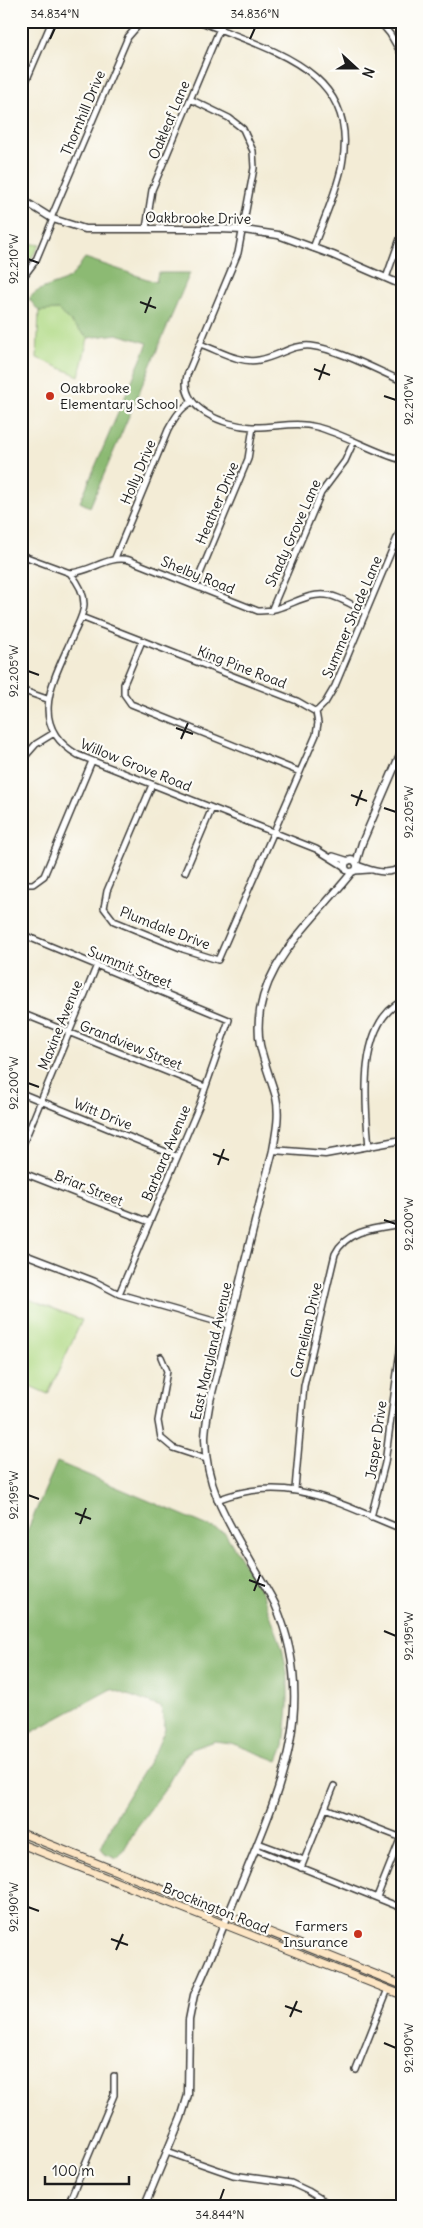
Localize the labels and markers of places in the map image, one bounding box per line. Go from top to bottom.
place label: Oakbrooke Elementary School [60,379,178,413]
marker: Oakbrooke Elementary School [44,390,56,402]
place label: Farmers Insurance [283,1917,348,1951]
marker: Farmers Insurance [352,1928,364,1940]

